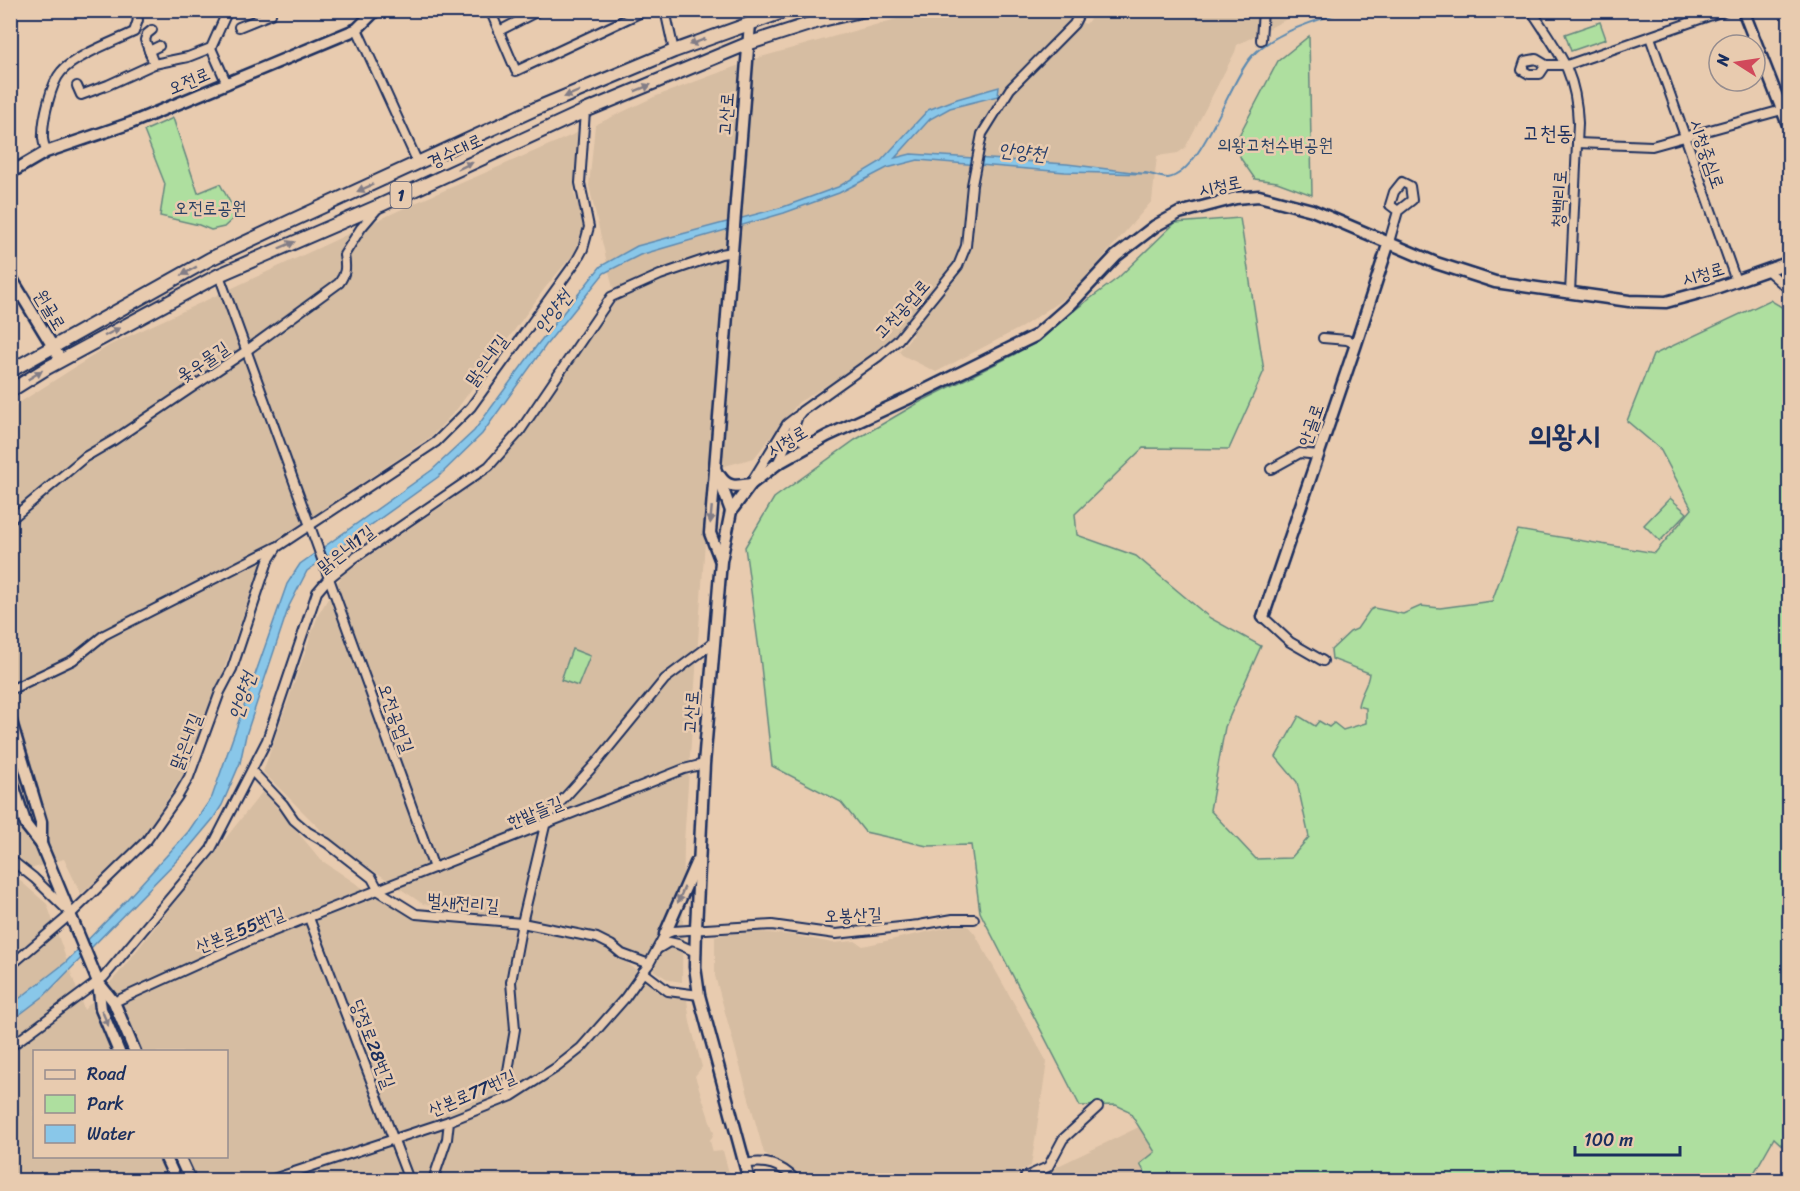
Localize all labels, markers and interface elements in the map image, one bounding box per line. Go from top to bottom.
north arrow [1707,33,1767,93]
one-way arrow [688,38,706,48]
text: N [1707,51,1738,69]
street label: 오전로 [163,58,215,104]
one-way arrow [635,82,653,92]
one-way arrow [563,89,581,99]
street label: 고산로 [709,91,743,137]
district label: 고천동 [1523,114,1573,152]
street label: 시청중심로 [1680,115,1734,193]
street label: 경수대로 [422,124,488,178]
park label: 의왕고천수변공원 [1217,129,1333,161]
water label: 안양천 [996,132,1049,172]
one-way arrow [456,161,474,171]
street label: 시청로 [1195,166,1245,206]
street label: 청백리로 [1542,169,1576,229]
road number: 1 [390,182,412,208]
one-way arrow [356,183,373,192]
park label: 오전로공원 [174,192,246,224]
one-way arrow [278,241,295,250]
street label: 시청로 [1678,252,1728,296]
one-way arrow [180,266,197,276]
street label: 고천공업로 [866,271,938,347]
water label: 안양천 [524,281,583,342]
street label: 원골로 [25,283,75,337]
one-way arrow [104,327,121,337]
street label: 맑은내길 [457,327,517,393]
street label: 옻우물길 [170,332,236,391]
one-way arrow [27,370,44,381]
street label: 안골로 [1289,399,1333,451]
district label: 의왕시 [1528,409,1600,463]
street label: 시청로 [760,416,814,466]
one-way arrow [707,506,716,525]
street label: 맑은내1길 [310,516,382,582]
water label: 안양천 [218,666,267,724]
street label: 오전공업길 [369,679,424,758]
street label: 고산로 [674,689,708,735]
street label: 맑은내길 [161,708,212,774]
street label: 한밭들길 [502,786,568,838]
street label: 벌새전리길 [426,884,501,922]
one-way arrow [676,887,686,905]
street label: 산본로55번길 [190,897,290,963]
street label: 오봉산길 [823,898,883,932]
street label: 당정로28번길 [341,995,405,1094]
one-way arrow [100,1009,110,1027]
legend [33,1050,228,1158]
text: Road [87,1058,127,1090]
street label: 산본로77번길 [423,1060,522,1126]
text: Park [87,1088,124,1120]
text: Water [87,1118,136,1150]
scale bar [1575,1119,1680,1157]
text: 100 m [1584,1124,1633,1156]

